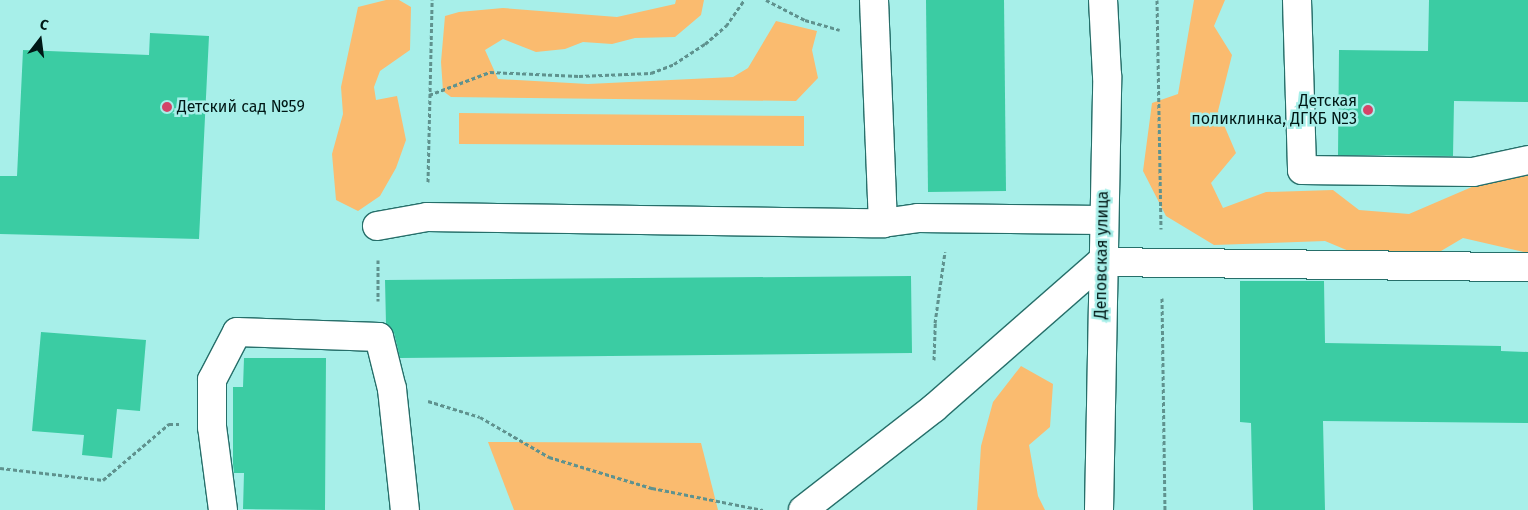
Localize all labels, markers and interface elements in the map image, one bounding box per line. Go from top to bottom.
north arrow [15,15,65,65]
text: С [38,16,50,34]
place label: Детская поликлинка, ДГКБ №3 [1191,91,1357,129]
place label: Детский сад №59 [177,97,305,117]
marker: Детский сад №59 [161,101,173,113]
marker: Детская поликлинка, ДГКБ №3 [1361,103,1375,117]
street label: Деповская улица [1091,191,1113,319]

